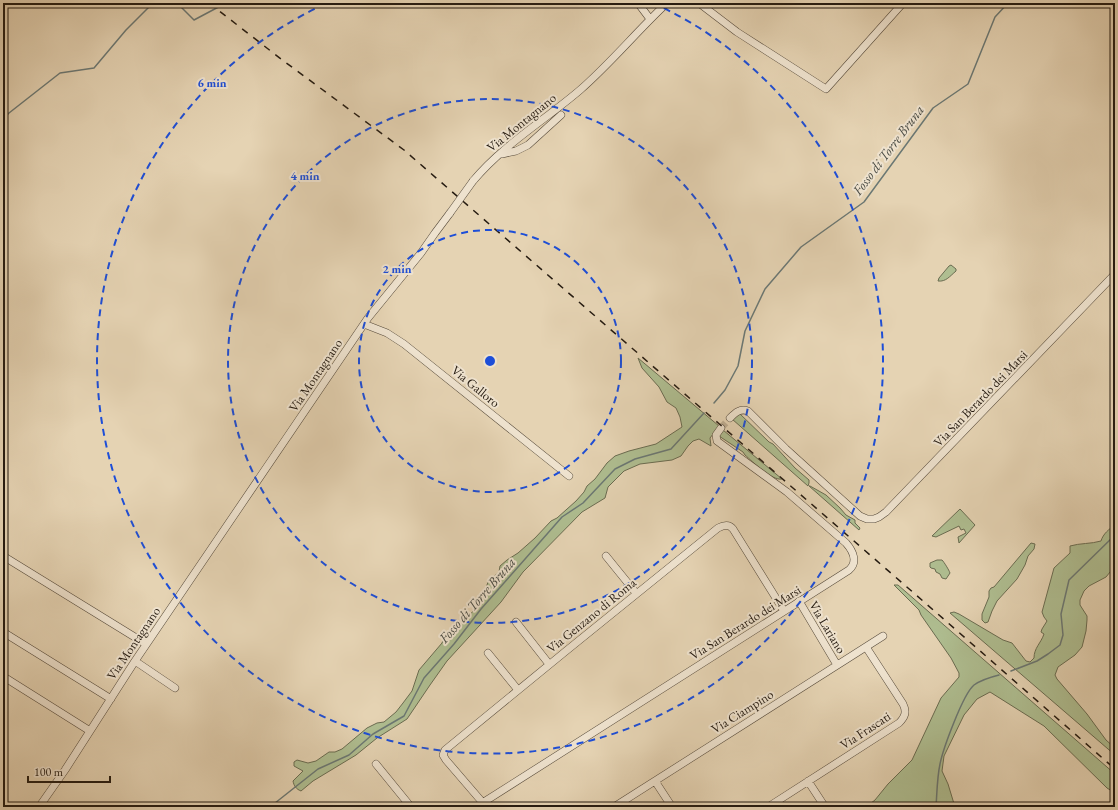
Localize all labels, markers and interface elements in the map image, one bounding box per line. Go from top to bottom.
text: 6 min [197,75,227,91]
street label: Via Montagnano [483,89,559,156]
water label: Fosso di Torre Bruna [848,101,928,199]
text: 4 min [290,168,320,184]
text: 2 min [382,261,412,277]
street label: Via Montagnano [285,336,346,415]
street label: Via San Berardo dei Marsi [930,346,1031,450]
centre of rings [483,354,497,368]
street label: Via Galloro [448,362,503,411]
water label: Fosso di Torre Bruna [434,553,519,647]
street label: Via Genzano di Roma [543,574,640,657]
street label: Via San Berardo dei Marsi [686,581,804,664]
street label: Via Lariano [805,598,850,657]
street label: Via Montagnano [103,604,164,683]
street label: Via Ciampino [708,686,777,737]
street label: Via Frascati [837,708,894,753]
scale bar [28,758,110,784]
text: 100 m [34,764,64,780]

